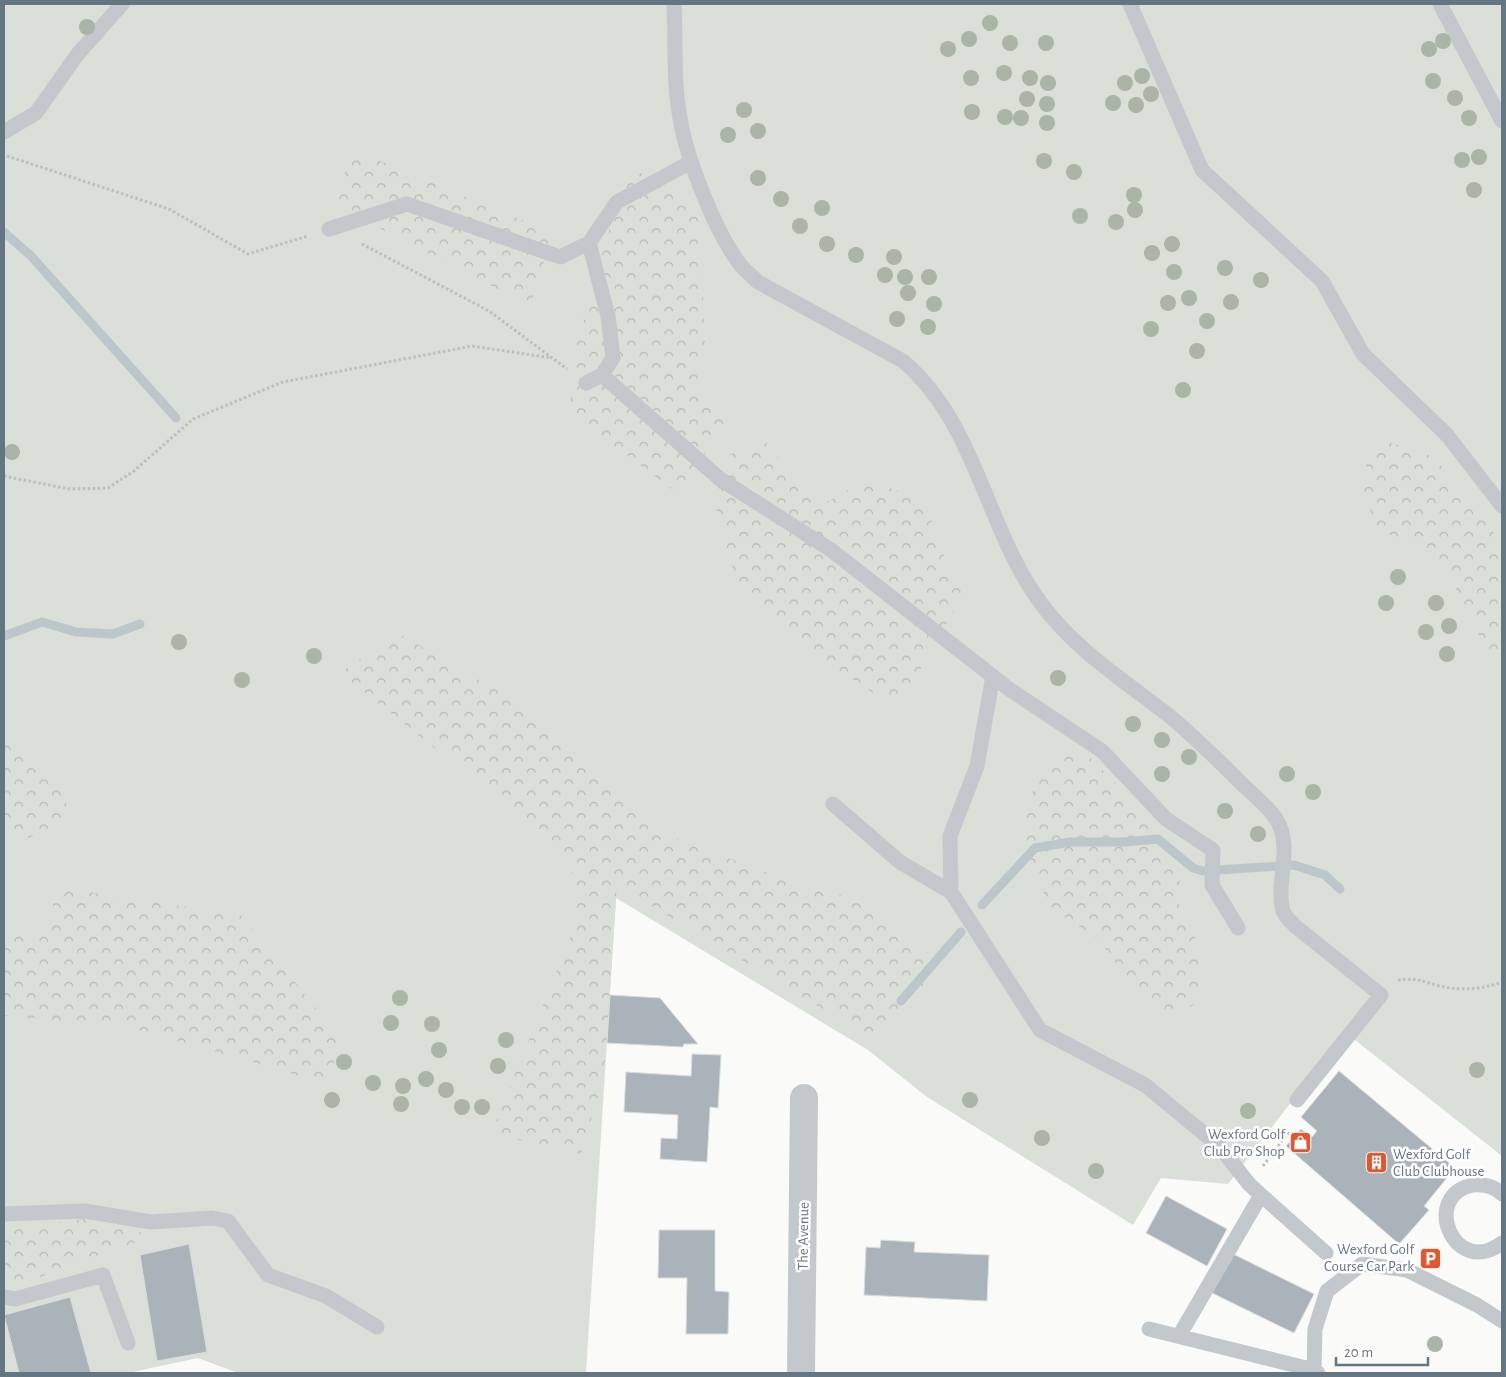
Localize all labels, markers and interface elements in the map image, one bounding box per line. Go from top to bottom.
place label: Wexford Golf Club Pro Shop [1204,1127,1286,1159]
shop icon: Wexford Golf Club Pro Shop [1289,1131,1313,1155]
place label: Wexford Golf Club Clubhouse [1393,1147,1485,1179]
building icon: Wexford Golf Club Clubhouse [1365,1151,1389,1175]
street label: The Avenue [795,1202,812,1270]
place label: Wexford Golf Course Car Park [1324,1242,1415,1274]
parking icon: Wexford Golf Course Car Park [1418,1246,1442,1270]
scale bar [1336,1334,1428,1366]
text: 20 m [1344,1345,1373,1360]

